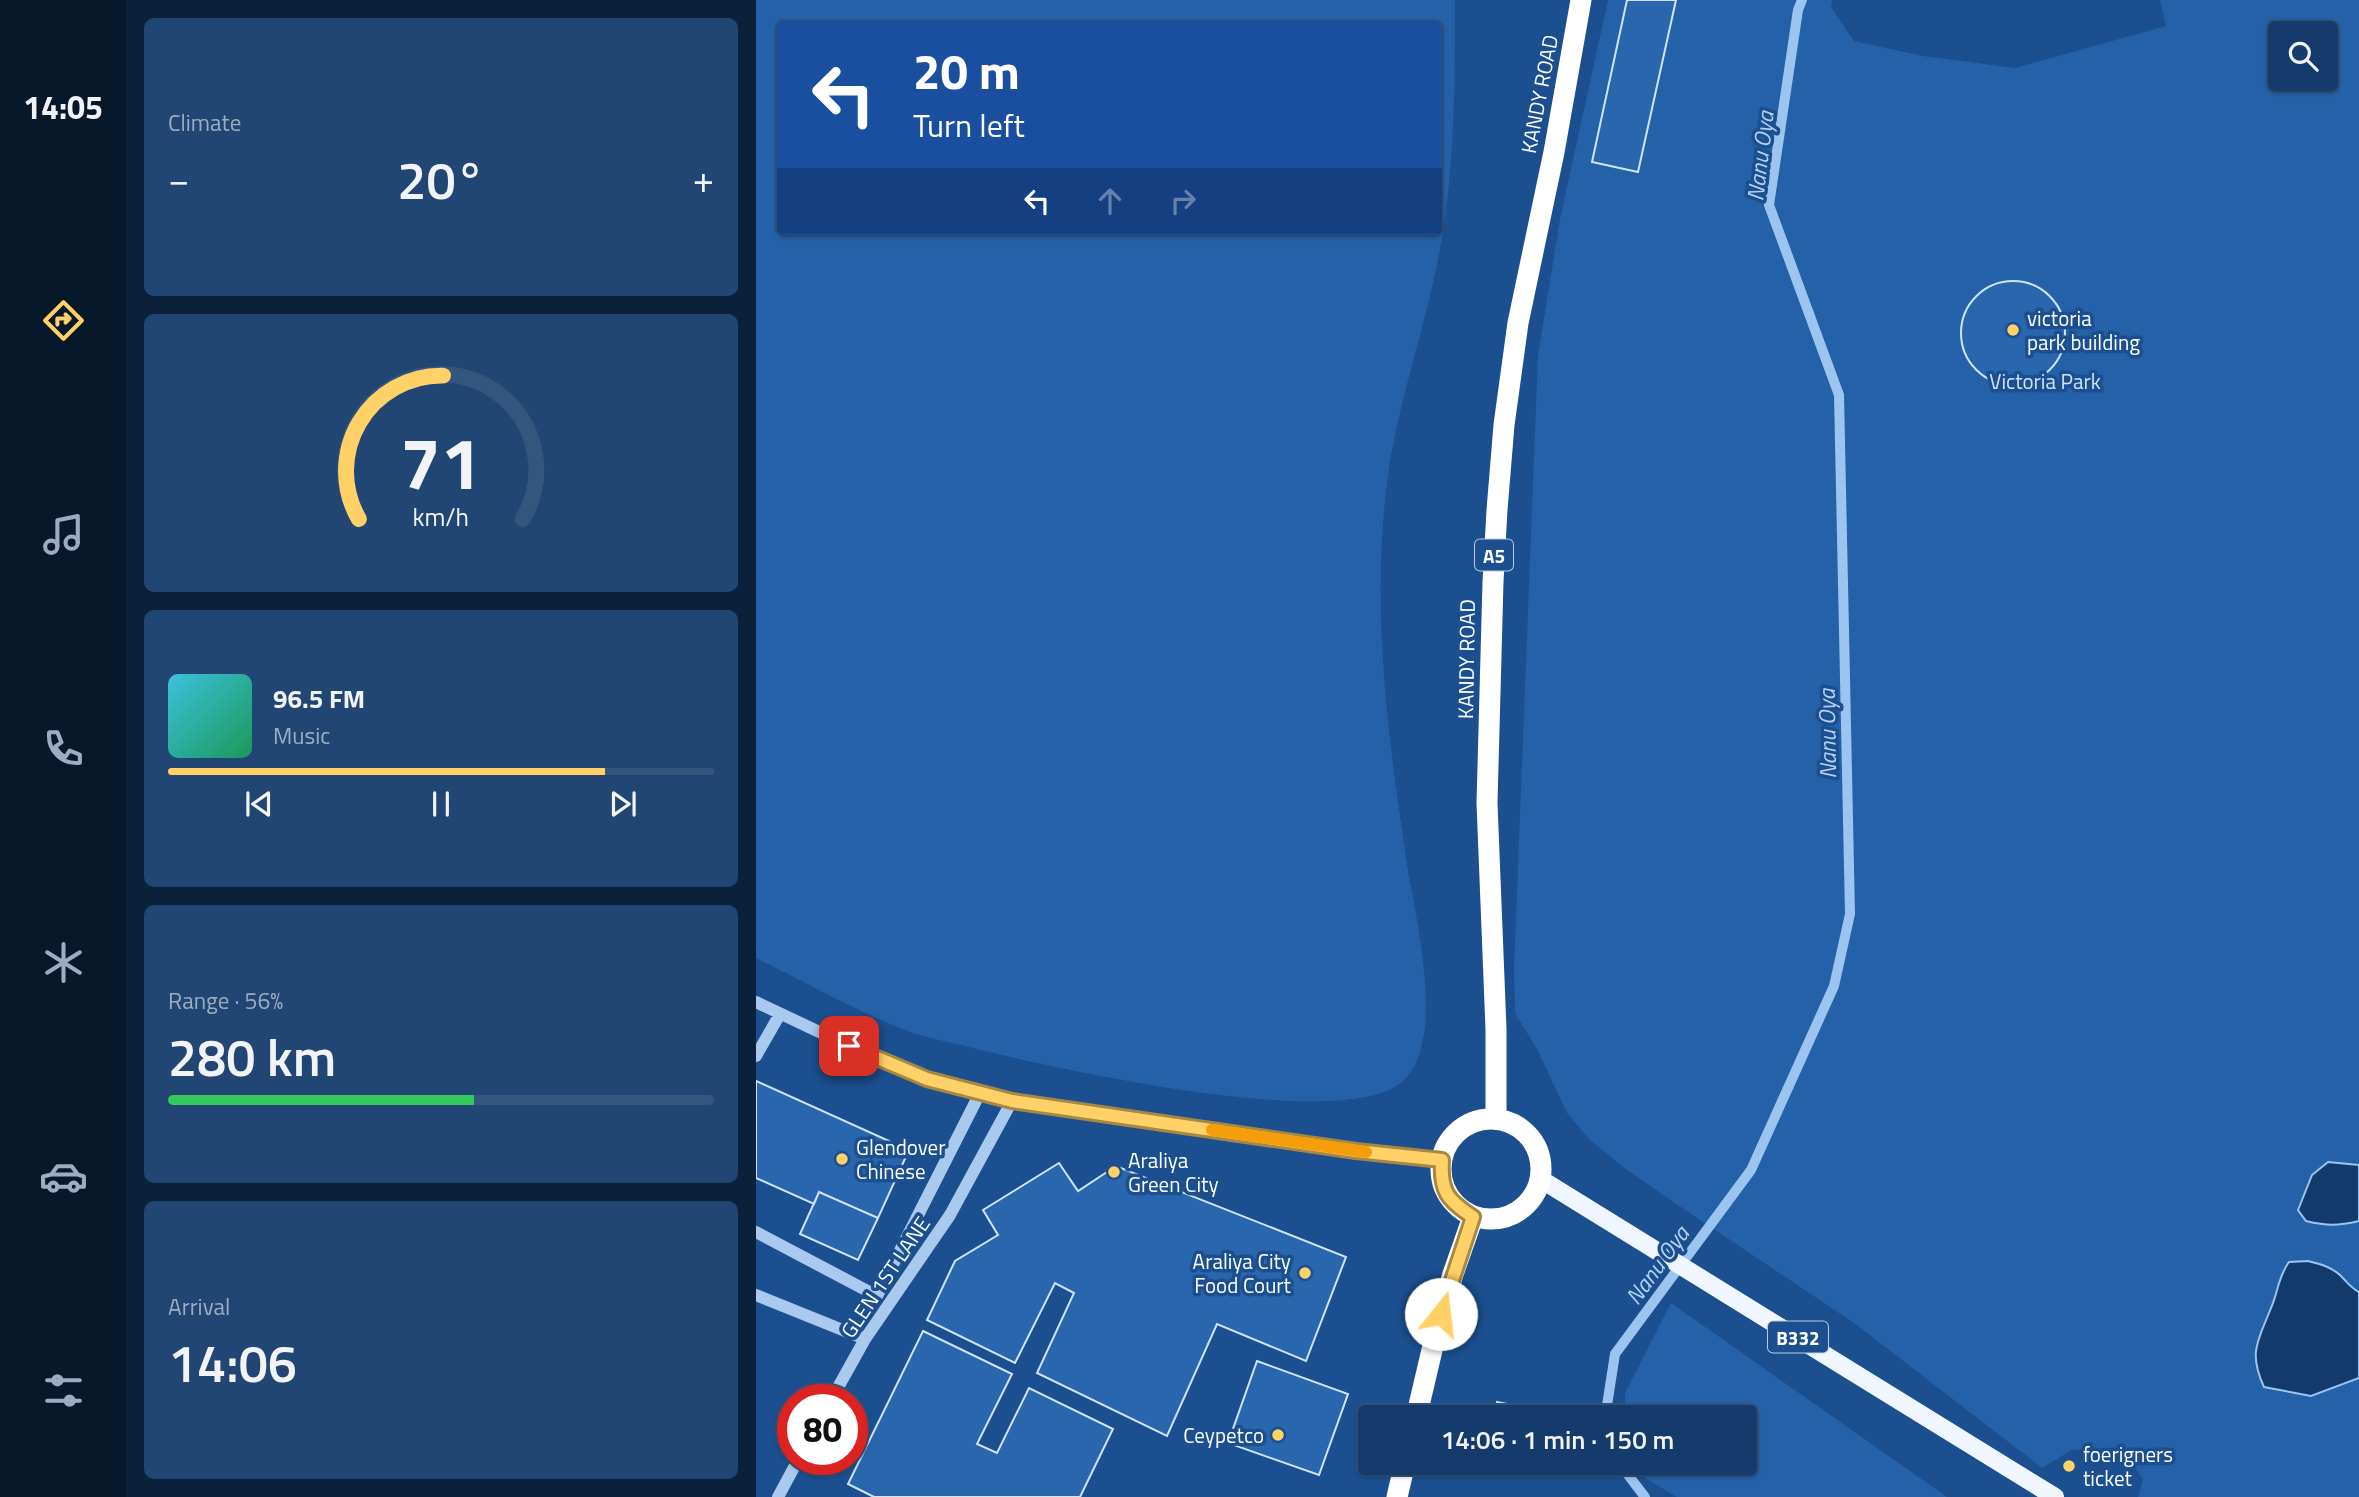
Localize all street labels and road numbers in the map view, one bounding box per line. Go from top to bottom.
street label: KANDY ROAD [1512,32,1566,156]
road number: A5 [1475,540,1513,570]
street label: KANDY ROAD [1449,599,1483,719]
street label: GLEN 1ST LANE [832,1210,938,1344]
road number: B332 [1768,1322,1828,1352]

